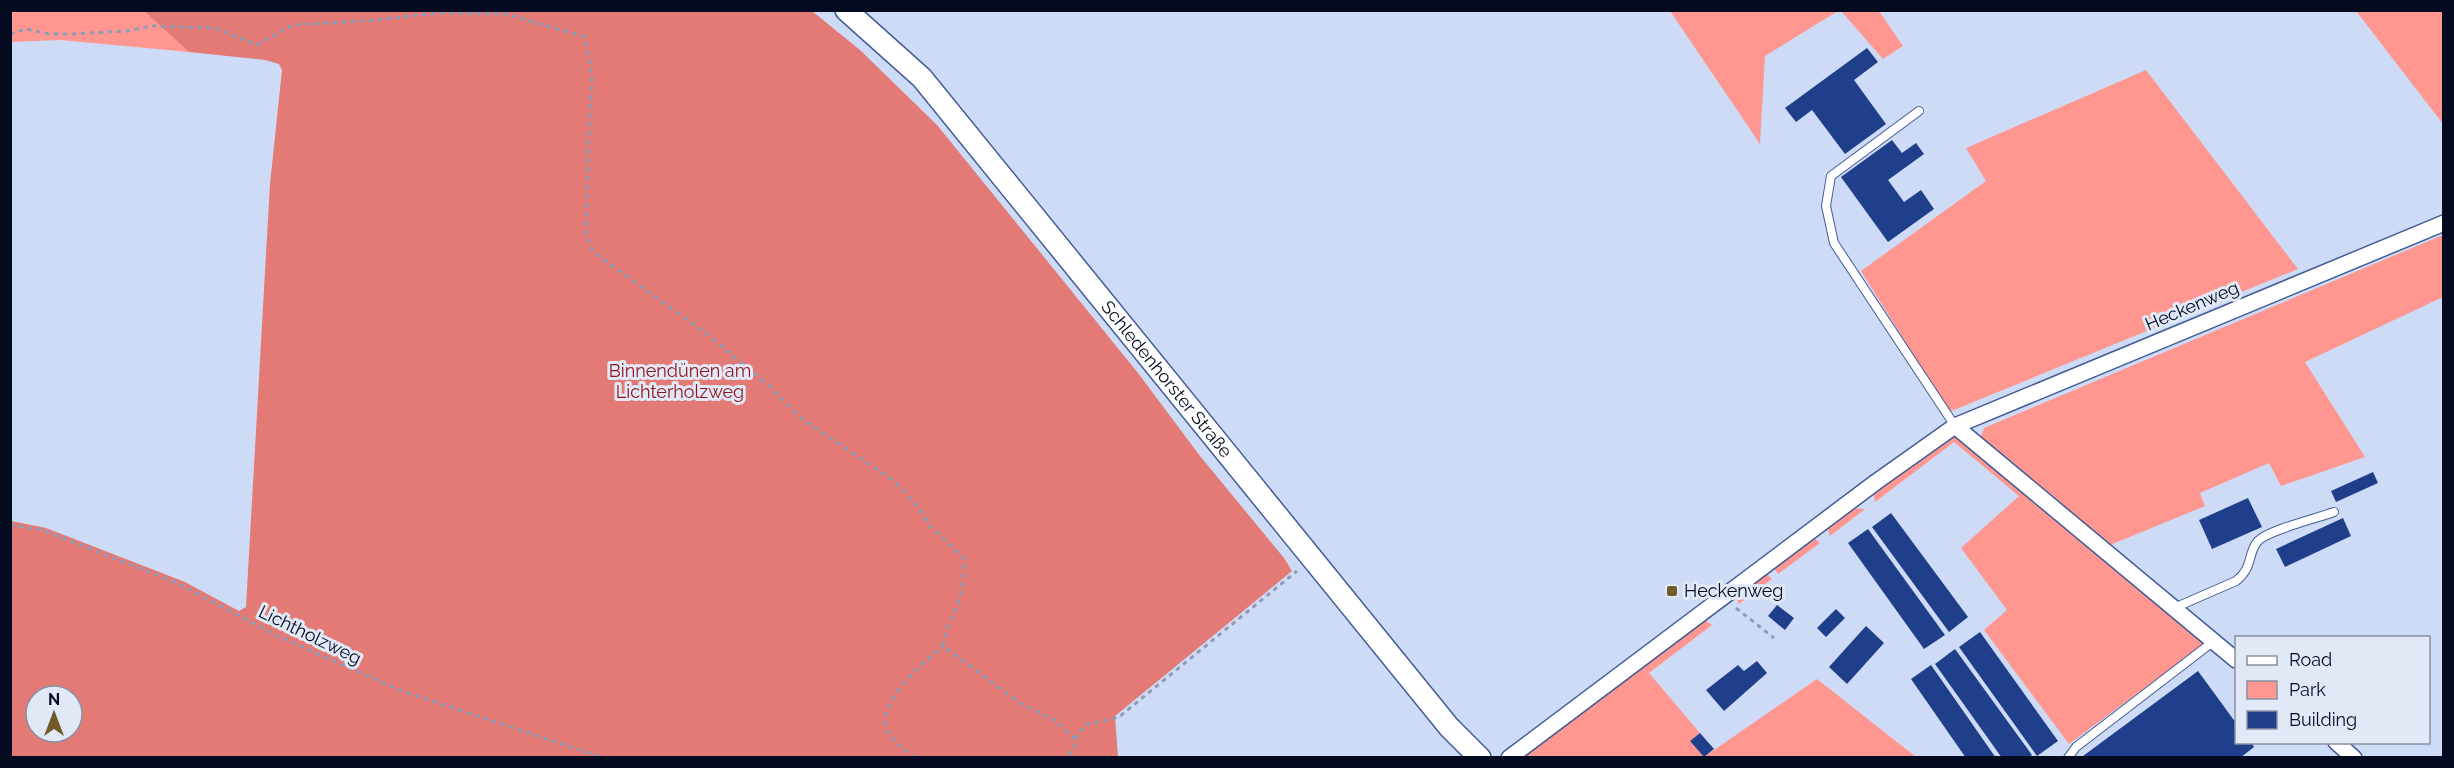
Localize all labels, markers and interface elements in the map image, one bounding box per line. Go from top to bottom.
street label: Heckenweg [2142,276,2242,335]
street label: Schledenhorster Straße [1097,296,1237,462]
park label: Binnendünen am Lichterholzweg [609,360,751,402]
place label: Heckenweg [1684,580,1784,601]
marker: Heckenweg [1665,584,1679,598]
street label: Lichtholzweg [255,601,365,668]
legend [2235,636,2430,744]
text: Road [2289,649,2332,670]
text: Park [2289,679,2326,700]
north arrow [24,684,84,744]
text: N [48,690,60,709]
text: Building [2289,709,2357,730]

